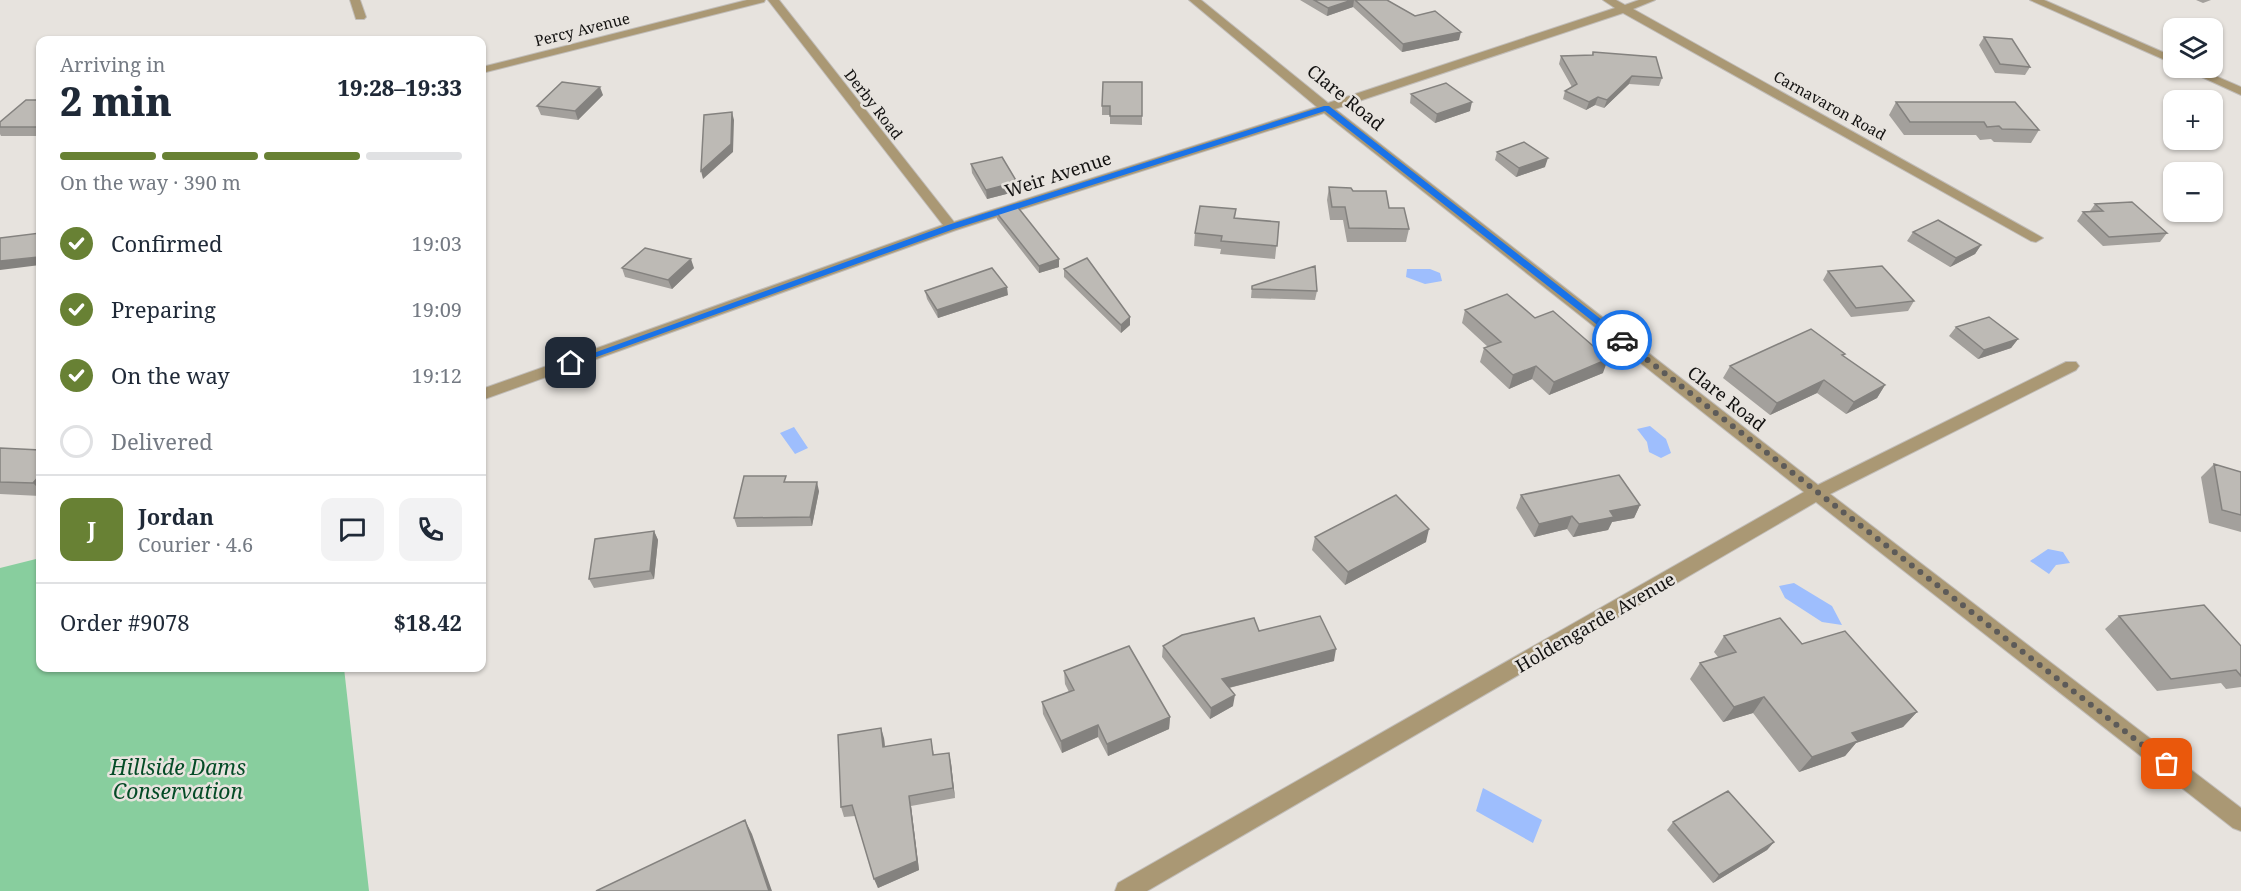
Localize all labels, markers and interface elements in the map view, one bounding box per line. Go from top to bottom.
street label: Percy Avenue [532,7,632,51]
map controls [2163,18,2223,222]
button: layers [2163,18,2223,78]
text: Arriving in [60,51,165,78]
street label: Clare Road [1302,58,1390,136]
street label: Derby Road [840,65,908,143]
street label: Carnavaron Road [1770,66,1890,144]
text: 19:28–19:33 [338,72,462,102]
text: 2 min [60,74,172,127]
button: + [2163,90,2223,150]
street label: Weir Avenue [1002,145,1114,203]
button: − [2163,162,2223,222]
text: On the way · 390 m [60,169,241,196]
icon: check [60,227,93,260]
text: Confirmed [111,228,222,258]
text: 19:03 [412,230,462,257]
icon: check [60,293,93,326]
text: Preparing [111,294,216,324]
text: 19:09 [412,296,462,323]
courier [1592,310,1652,370]
icon: car [1606,324,1639,357]
pin [545,337,596,388]
icon: home [554,346,587,379]
icon: check [60,359,93,392]
text: On the way [111,360,230,390]
street label: Clare Road [1683,360,1771,436]
text: 19:12 [412,362,462,389]
text: Delivered [111,426,213,456]
button: chat [321,498,384,561]
button: phone [399,498,462,561]
text: Jordan [138,501,214,531]
text: J [87,514,96,544]
text: Courier · 4.6 [138,531,253,558]
street label: Holdengarde Avenue [1511,566,1679,678]
text: Order #9078 [60,607,190,637]
text: $18.42 [393,607,462,637]
pin [2141,738,2192,789]
icon: bag [2150,747,2183,780]
park label: Hillside Dams Conservation [109,753,246,805]

